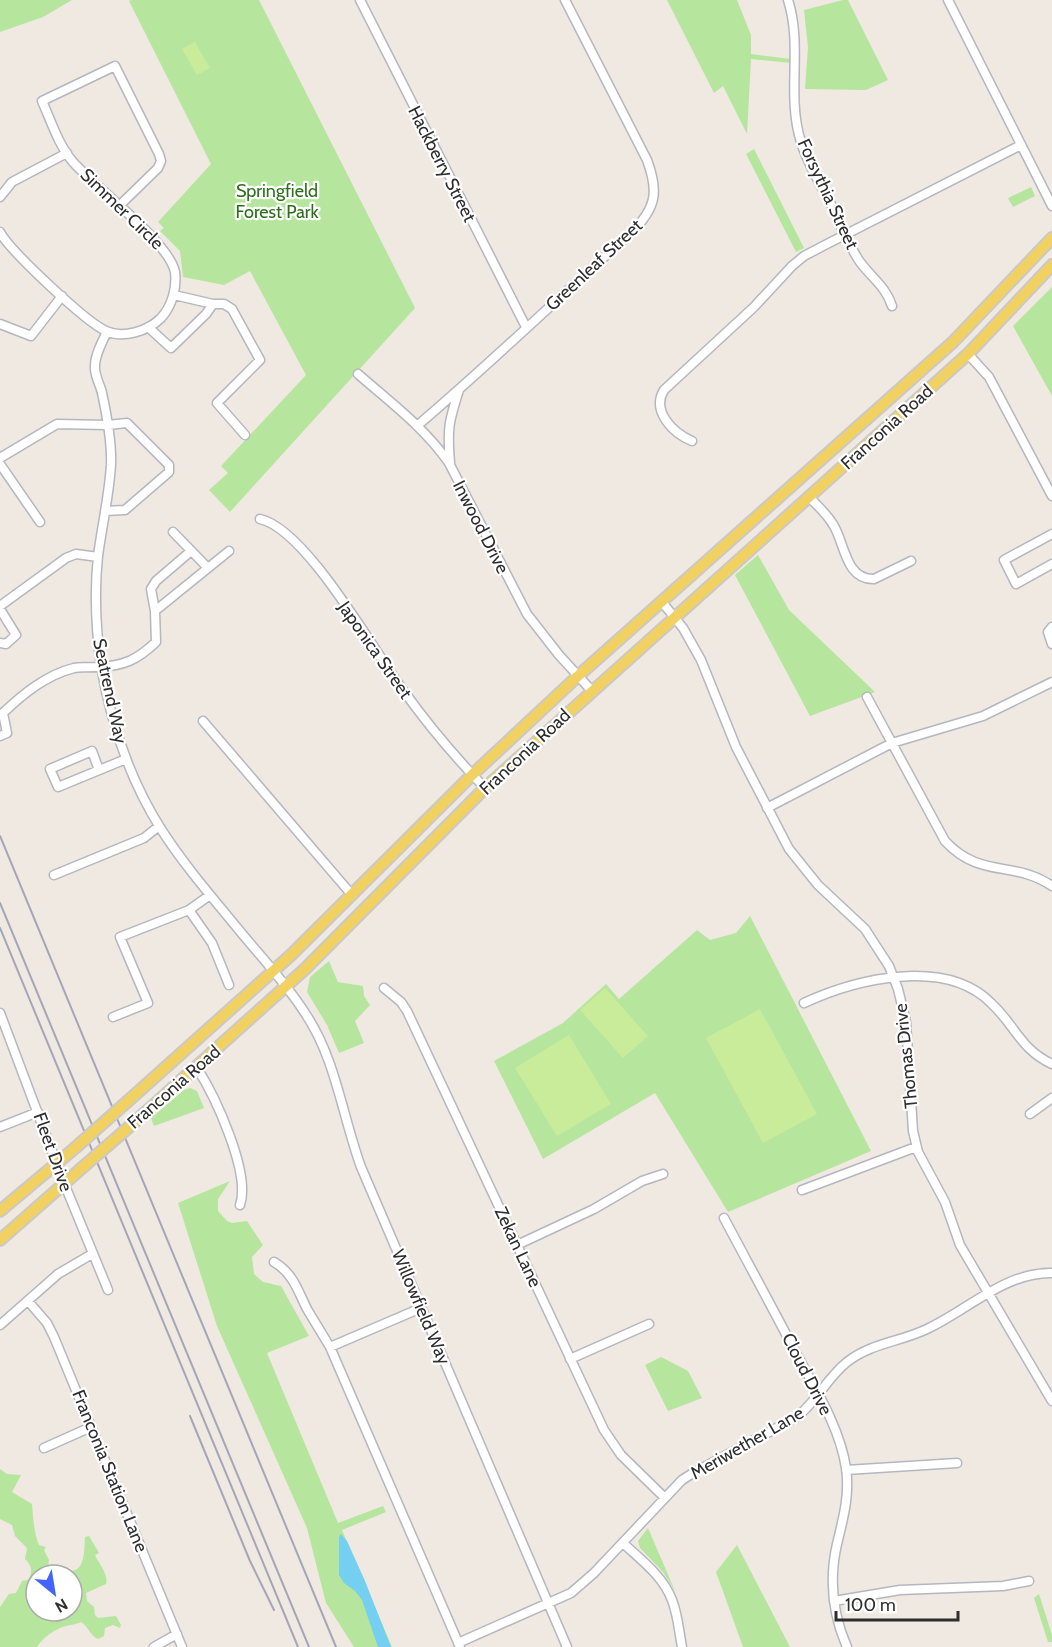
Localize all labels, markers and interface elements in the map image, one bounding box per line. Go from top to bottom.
street label: Hackberry Street [403,102,481,226]
street label: Forsythia Street [793,135,863,253]
street label: Simmer Circle [76,164,168,254]
park label: Springfield Forest Park [235,180,320,223]
street label: Greenleaf Street [541,215,647,315]
street label: Franconia Road [836,380,938,474]
street label: Inwood Drive [448,477,514,577]
street label: Japonica Street [333,596,417,703]
street label: Seatrend Way [88,637,132,745]
street label: Franconia Road [475,704,575,800]
street label: Thomas Drive [890,1002,922,1110]
street label: Franconia Road [123,1041,225,1133]
street label: Fleet Drive [29,1109,77,1195]
street label: Zekan Lane [490,1203,546,1291]
street label: Willowfield Way [387,1246,455,1368]
street label: Cloud Drive [777,1329,837,1419]
street label: Franconia Station Lane [67,1387,153,1555]
street label: Meriwether Lane [687,1402,807,1484]
north arrow [24,1563,84,1623]
scale bar [836,1584,958,1622]
text: 100 m [845,1594,896,1616]
text: N [52,1595,71,1617]

